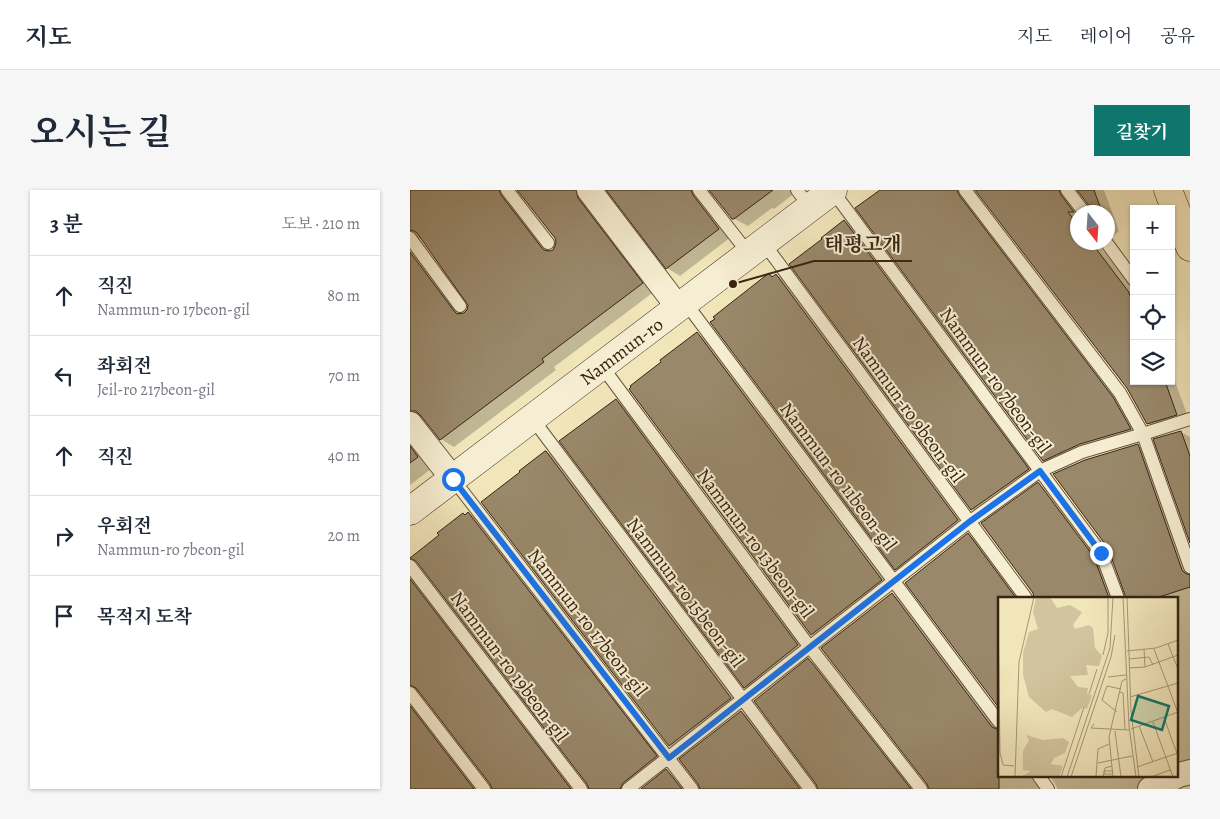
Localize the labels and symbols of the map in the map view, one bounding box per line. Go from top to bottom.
north arrow [1070,205,1115,250]
callout: 태평고개 [814,226,912,261]
text: 태평고개 [824,231,902,258]
street label: Nammun-ro 7beon-gil [933,302,1057,459]
street label: Nammun-ro [575,312,669,392]
street label: Nammun-ro 9beon-gil [846,331,970,488]
street label: Nammun-ro 11beon-gil [774,397,903,556]
street label: Nammun-ro 13beon-gil [690,463,820,624]
route start [442,468,465,491]
street label: Nammun-ro 15beon-gil [620,512,750,673]
route end [1090,542,1113,565]
street label: Nammun-ro 17beon-gil [521,543,653,702]
street label: Nammun-ro 19beon-gil [444,586,575,747]
inset map [998,597,1178,776]

